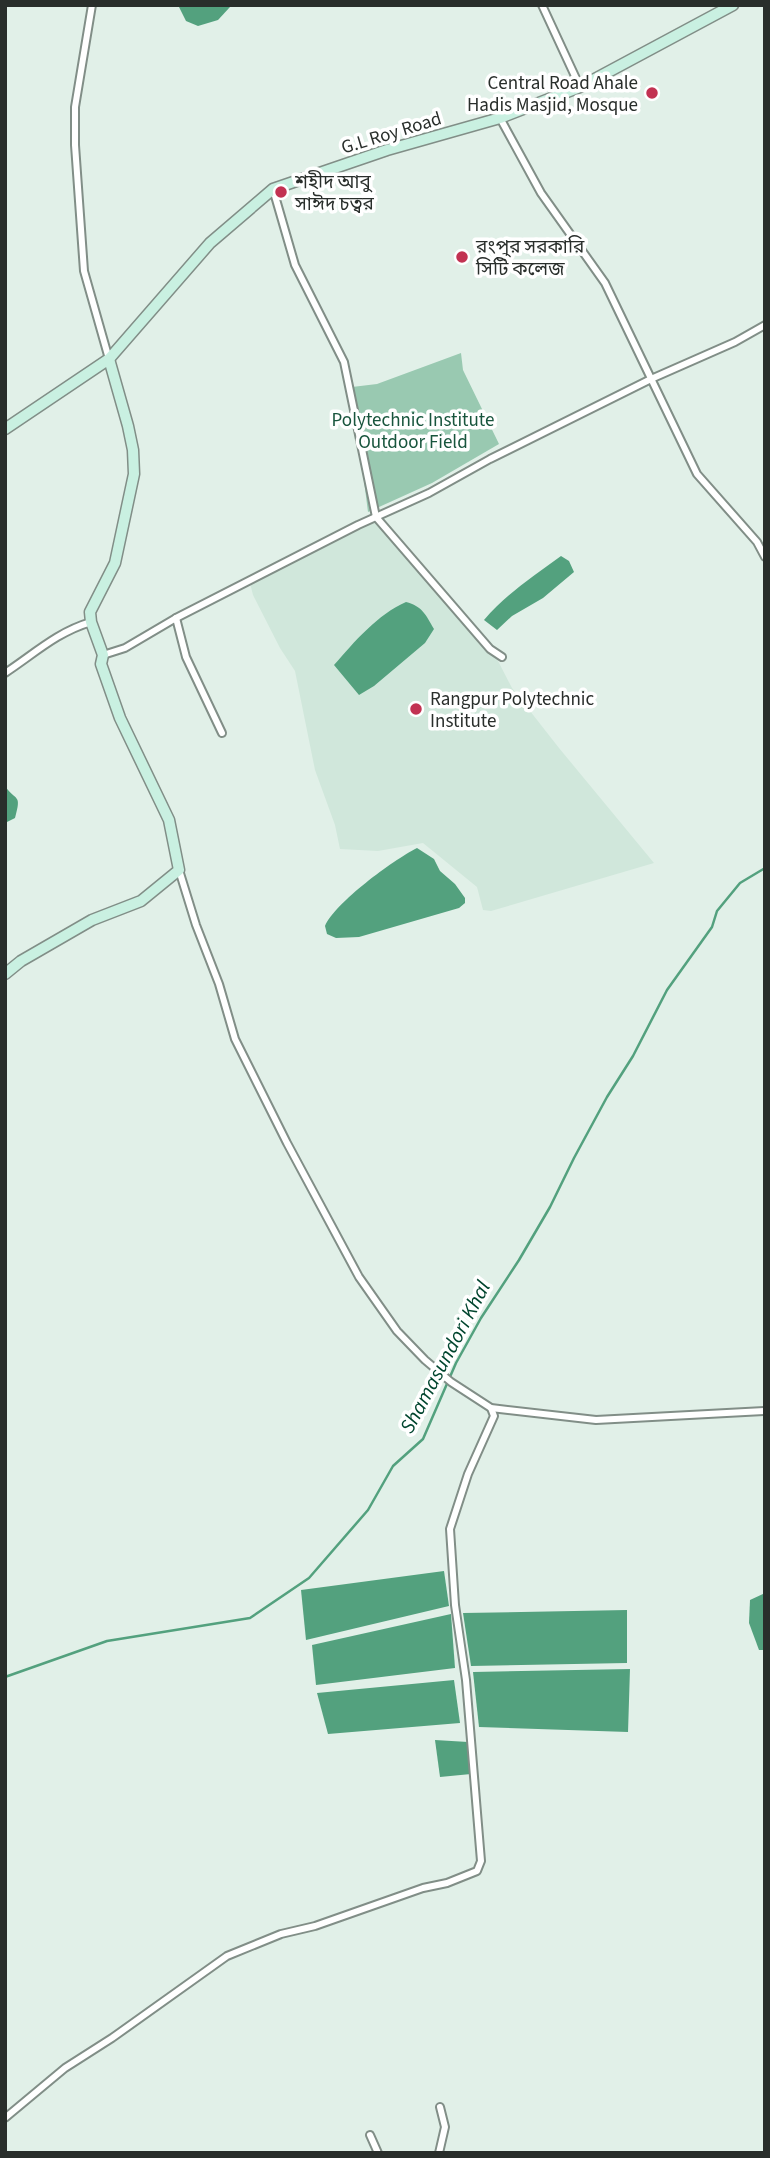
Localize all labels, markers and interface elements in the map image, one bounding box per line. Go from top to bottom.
place label: Central Road Ahale Hadis Masjid, Mosque [467,70,638,119]
marker: Central Road Ahale Hadis Masjid, Mosque [644,85,660,101]
street label: G.L Roy Road [338,105,445,162]
place label: শহীদ আবু সাঈদ চত্বর [294,169,375,218]
marker: শহীদ আবু সাঈদ চত্বর [273,184,289,200]
place label: রংপুর সরকারি সিটি কলেজ [475,234,585,283]
marker: রংপুর সরকারি সিটি কলেজ [454,249,470,265]
park label: Polytechnic Institute Outdoor Field [332,407,494,456]
place label: Rangpur Polytechnic Institute [430,686,595,735]
marker: Rangpur Polytechnic Institute [408,701,424,717]
water label: Shamasundori Khal [392,1275,498,1439]

